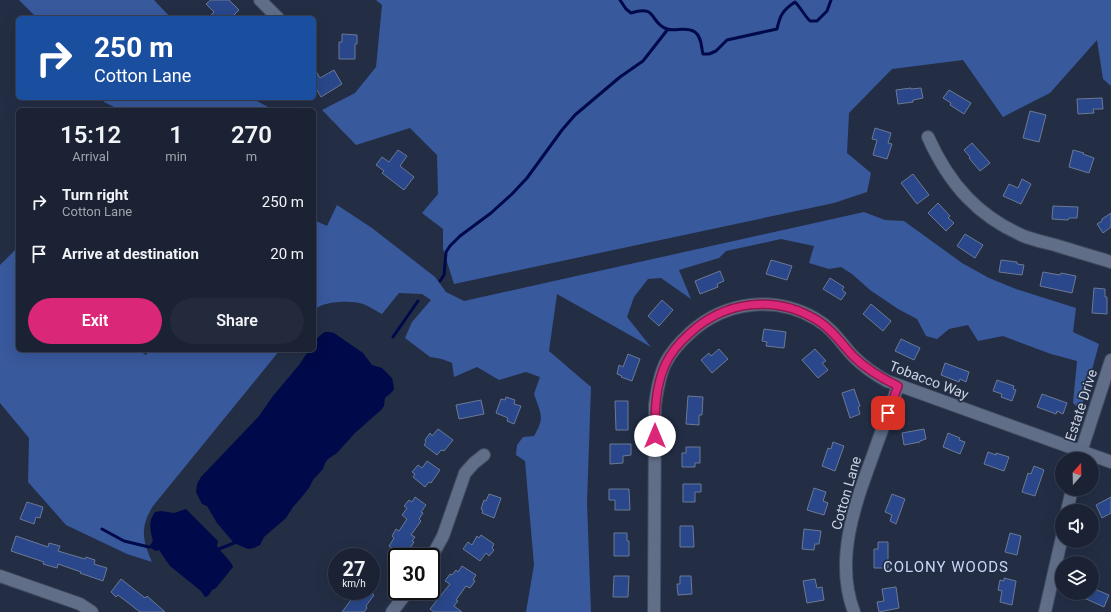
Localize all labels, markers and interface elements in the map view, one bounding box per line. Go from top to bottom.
text: 250 m [94,31,173,64]
icon: right [28,32,80,84]
text: Cotton Lane [94,65,191,86]
text: 15:12 [60,121,121,149]
text: 1 [169,121,183,149]
text: 270 [231,121,272,149]
text: Arrival [72,149,109,164]
text: min [165,149,187,164]
text: m [246,149,257,164]
text: Turn right [62,186,128,204]
icon: right [28,191,50,213]
text: 250 m [262,193,304,211]
text: Cotton Lane [62,204,132,219]
icon: arrive [28,243,50,265]
text: Arrive at destination [62,245,199,263]
text: 20 m [270,245,304,263]
button: Exit [28,298,162,344]
button: Share [170,298,304,344]
street label: Tobacco Way [887,358,971,403]
street label: Estate Drive [1062,367,1100,443]
pin [871,396,905,430]
icon: arrive [877,402,899,424]
position arrow [634,415,676,457]
north arrow [1055,452,1099,496]
map controls [1055,452,1099,600]
street label: Cotton Lane [828,454,864,532]
button: sound [1055,504,1099,548]
speed limit sign: 30 [388,548,440,600]
button: layers [1055,556,1099,600]
text: 27 [343,557,365,581]
district label: COLONY WOODS [883,558,1009,576]
text: km/h [342,578,366,589]

